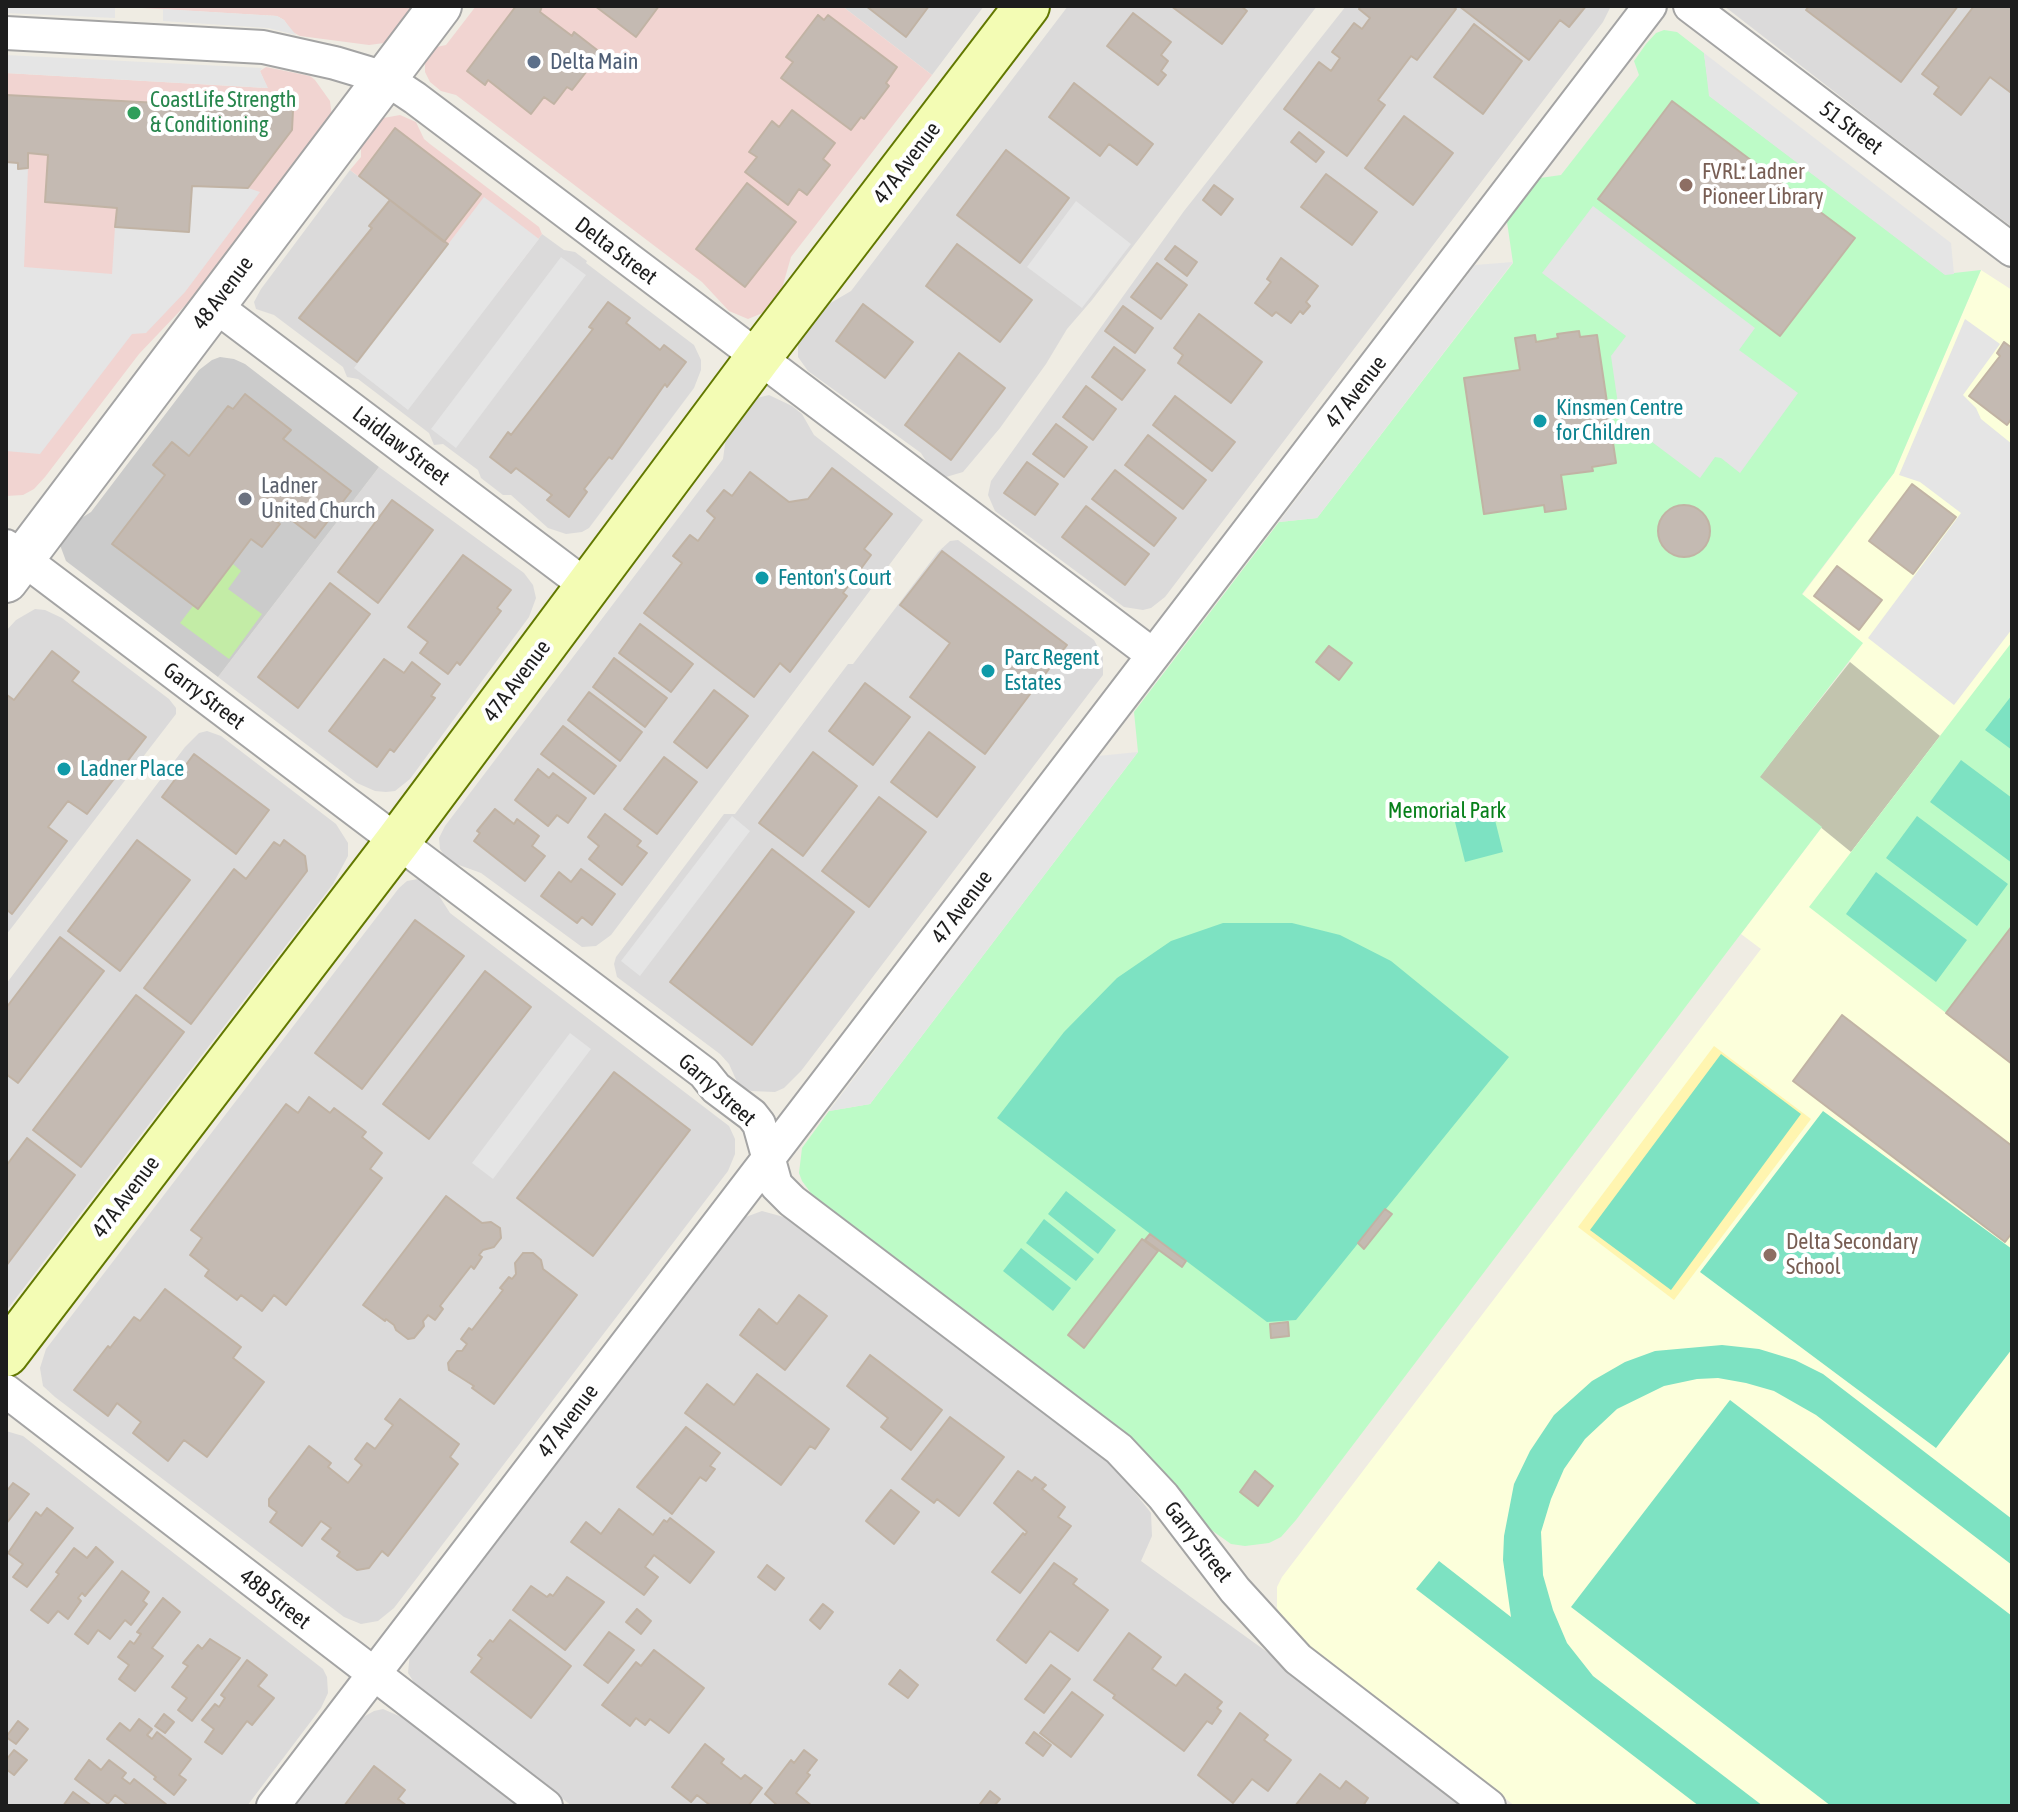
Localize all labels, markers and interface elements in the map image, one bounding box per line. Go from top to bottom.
place label: Delta Main [550,49,638,75]
marker: Delta Main [525,53,543,71]
place label: CoastLife Strength & Conditioning [150,87,296,138]
street label: 51 Street [1814,96,1888,160]
marker: CoastLife Strength & Conditioning [125,104,143,122]
street label: 47A Avenue [868,117,946,209]
place label: FVRL: Ladner Pioneer Library [1702,159,1824,210]
marker: FVRL: Ladner Pioneer Library [1677,176,1695,194]
street label: Delta Street [570,212,662,290]
street label: 48 Avenue [187,251,259,335]
street label: 47 Avenue [1320,351,1392,433]
place label: Kinsmen Centre for Children [1556,395,1683,446]
street label: Laidlaw Street [347,401,455,491]
marker: Kinsmen Centre for Children [1531,412,1549,430]
place label: Ladner United Church [261,473,376,524]
marker: Ladner United Church [236,490,254,508]
place label: Fenton's Court [778,565,892,591]
marker: Fenton's Court [753,569,771,587]
street label: 47A Avenue [478,635,556,727]
place label: Parc Regent Estates [1004,645,1099,696]
street label: Garry Street [158,657,250,735]
marker: Parc Regent Estates [979,662,997,680]
place label: Ladner Place [80,756,184,782]
marker: Ladner Place [55,760,73,778]
park label: Memorial Park [1388,798,1506,824]
street label: 47 Avenue [926,865,998,949]
street label: Garry Street [673,1048,761,1132]
street label: 47A Avenue [87,1151,165,1243]
place label: Delta Secondary School [1786,1229,1918,1280]
marker: Delta Secondary School [1761,1246,1779,1264]
street label: 47 Avenue [532,1379,604,1463]
street label: Garry Street [1158,1496,1238,1588]
street label: 48B Street [234,1563,316,1635]

